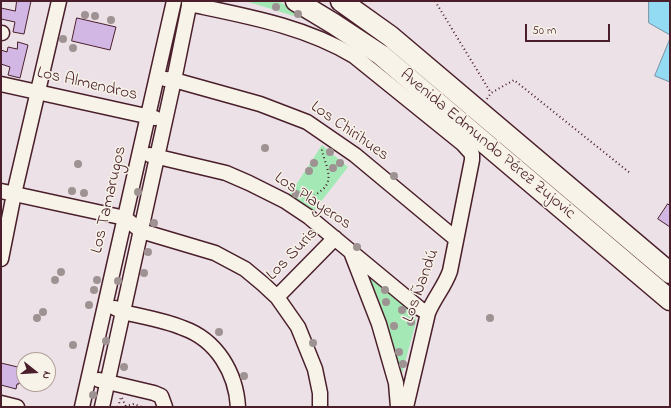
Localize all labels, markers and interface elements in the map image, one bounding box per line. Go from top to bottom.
scale bar [527,16,612,42]
text: 50 m [532,22,556,40]
street label: Los Almendros [35,63,139,107]
street label: Avenida Edmundo Pérez Zujovic [395,66,579,224]
street label: Los Chirihues [306,98,392,166]
street label: Los Tamarugos [88,144,132,256]
street label: Los Playeros [270,169,354,235]
street label: Los Suris [263,224,323,286]
street label: Los Ñandú [399,247,445,325]
north arrow [16,352,56,392]
text: N [38,369,55,381]

